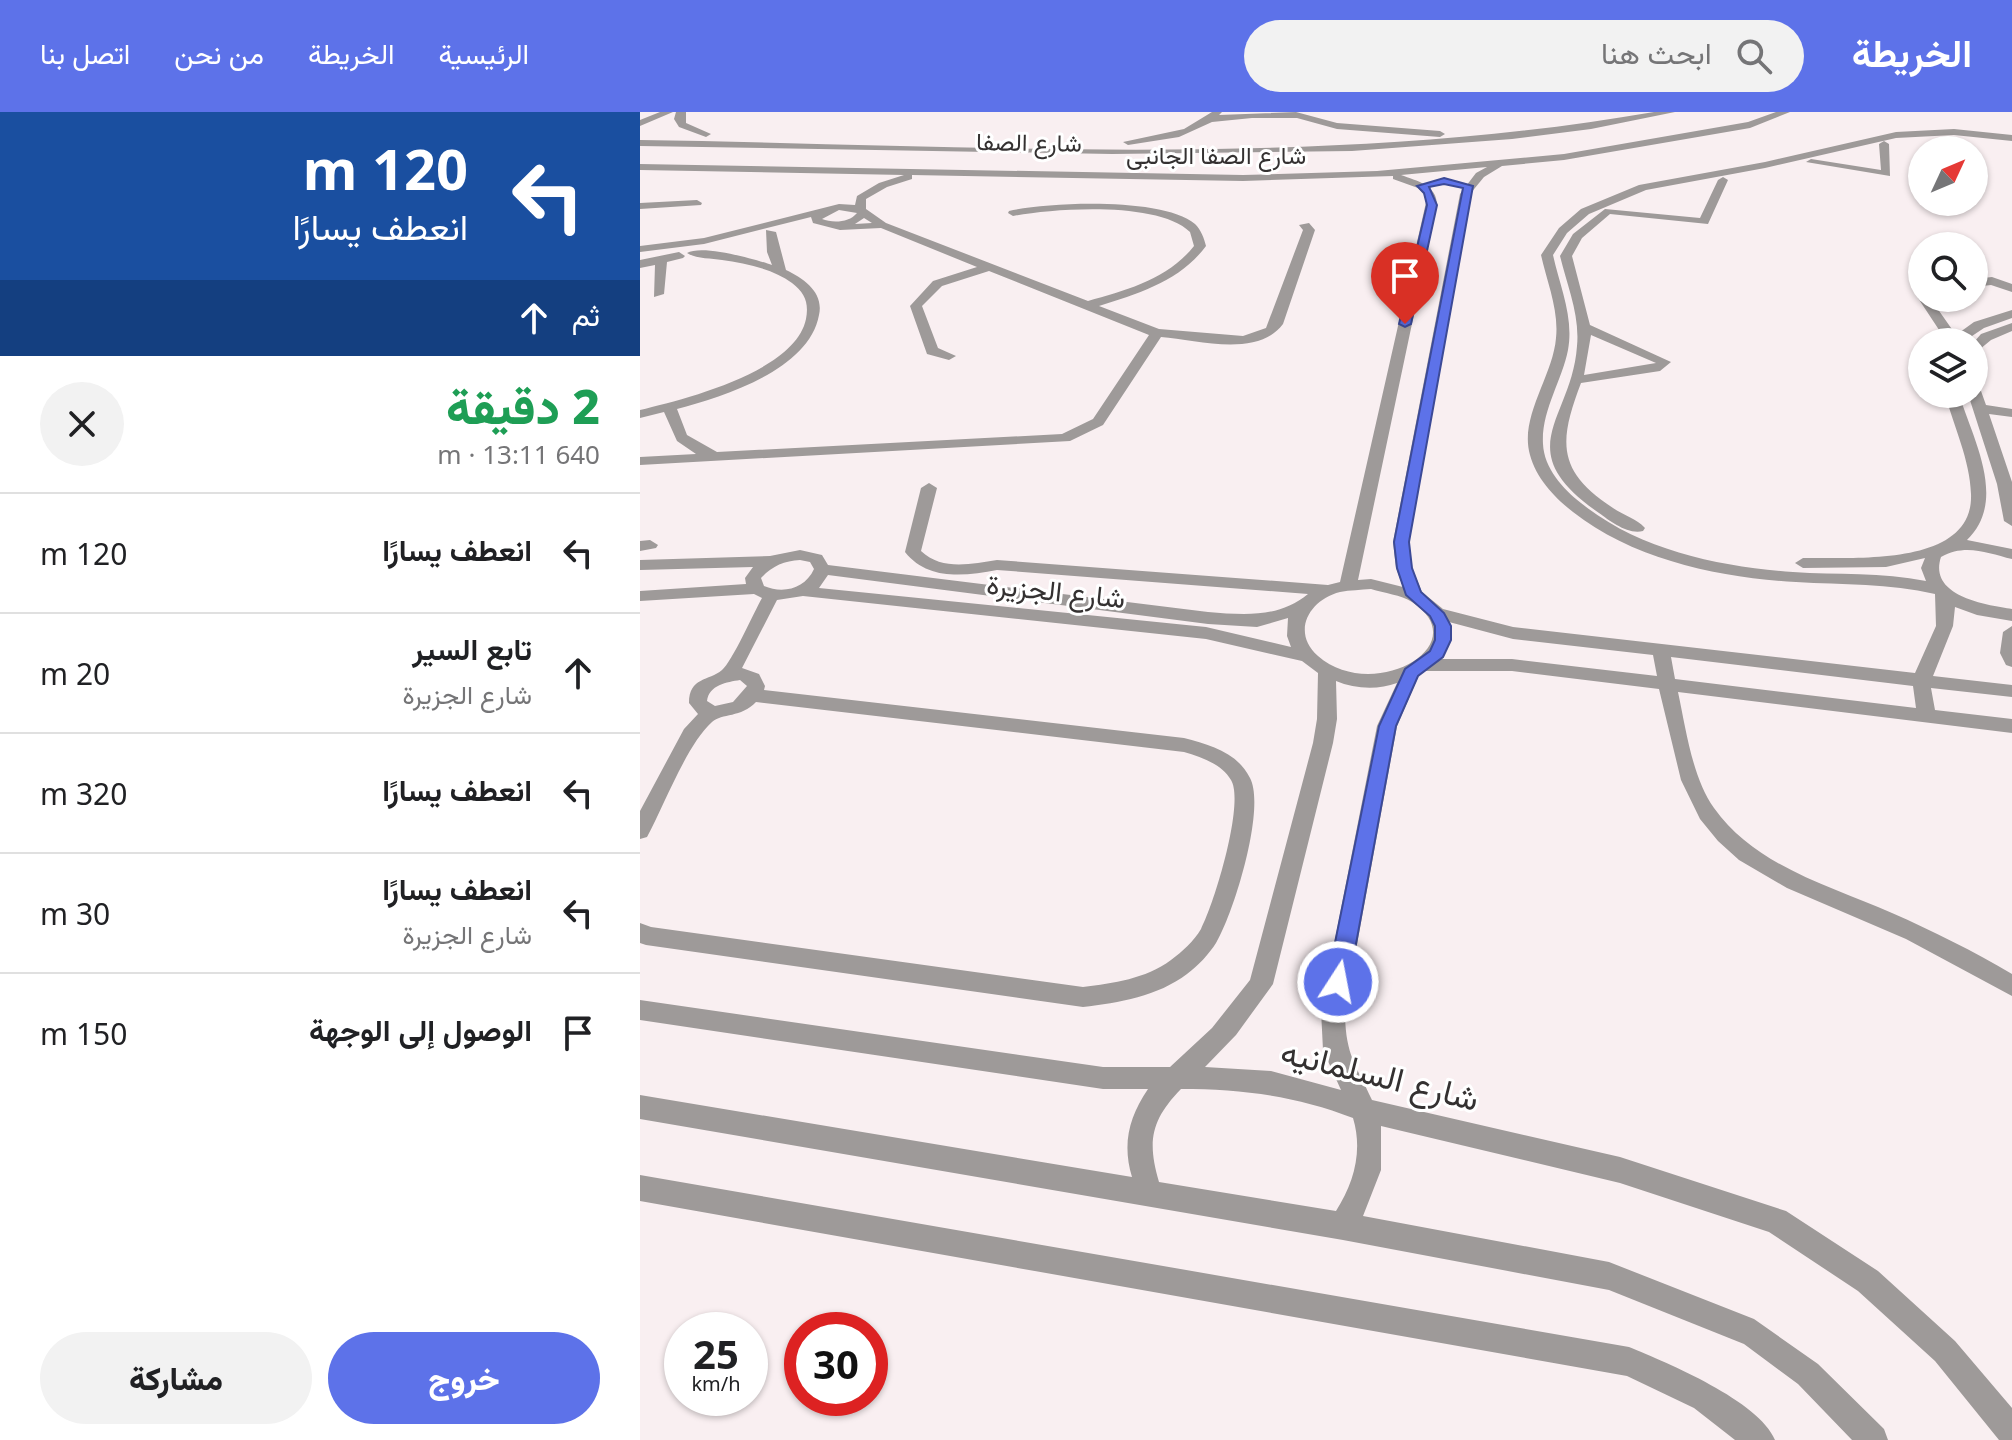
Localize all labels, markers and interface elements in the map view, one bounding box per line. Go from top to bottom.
search box [1244,20,1804,92]
text: الخريطة [1852,26,1972,78]
text: ابحث هنا [1601,32,1712,73]
text: اتصل بنا [40,34,130,72]
text: من نحن [174,34,264,72]
text: الخريطة [308,34,395,72]
text: الرئيسية [439,34,529,72]
icon: search [1732,34,1776,78]
street label: شارع الصفا [976,124,1082,160]
text: 120 m [303,130,468,206]
north arrow [1908,136,1988,216]
map controls [1908,136,1988,408]
street label: شارع الصفا الجانبى [1126,138,1306,172]
icon: left [496,144,600,248]
text: انعطف يسارًا [292,202,468,251]
button: search [1908,232,1988,312]
pin [1371,242,1439,324]
icon: arrive [1383,254,1427,298]
text: ثم [572,294,600,335]
icon: ahead [512,296,556,340]
button: layers [1908,328,1988,408]
text: 2 دقيقة [446,373,600,438]
button: close [40,382,124,466]
text: 640 m · 13:11 [437,436,600,472]
text: انعطف يسارًا [382,529,532,570]
icon: left [556,531,600,575]
text: 120 m [40,533,127,574]
street label: شارع الجزيرة [985,564,1127,617]
text: تابع السير [412,628,532,669]
icon: ahead [556,651,600,695]
text: 20 m [40,653,110,694]
text: شارع الجزيرة [403,676,532,712]
text: انعطف يسارًا [382,769,532,810]
icon: left [556,771,600,815]
text: 320 m [40,773,127,814]
text: انعطف يسارًا [382,868,532,909]
icon: left [556,891,600,935]
text: 30 m [40,893,110,934]
text: شارع الجزيرة [403,916,532,952]
position arrow [1296,940,1380,1024]
text: الوصول إلى الوجهة [309,1009,532,1050]
icon: arrive [556,1011,600,1055]
text: 150 m [40,1013,127,1054]
street label: شارع السلمانيه [1276,1027,1484,1122]
speed limit sign: 30 [784,1312,888,1416]
text: 25 [693,1326,739,1381]
button: مشاركة [40,1332,312,1424]
button: خروج [328,1332,600,1424]
text: km/h [691,1370,741,1397]

